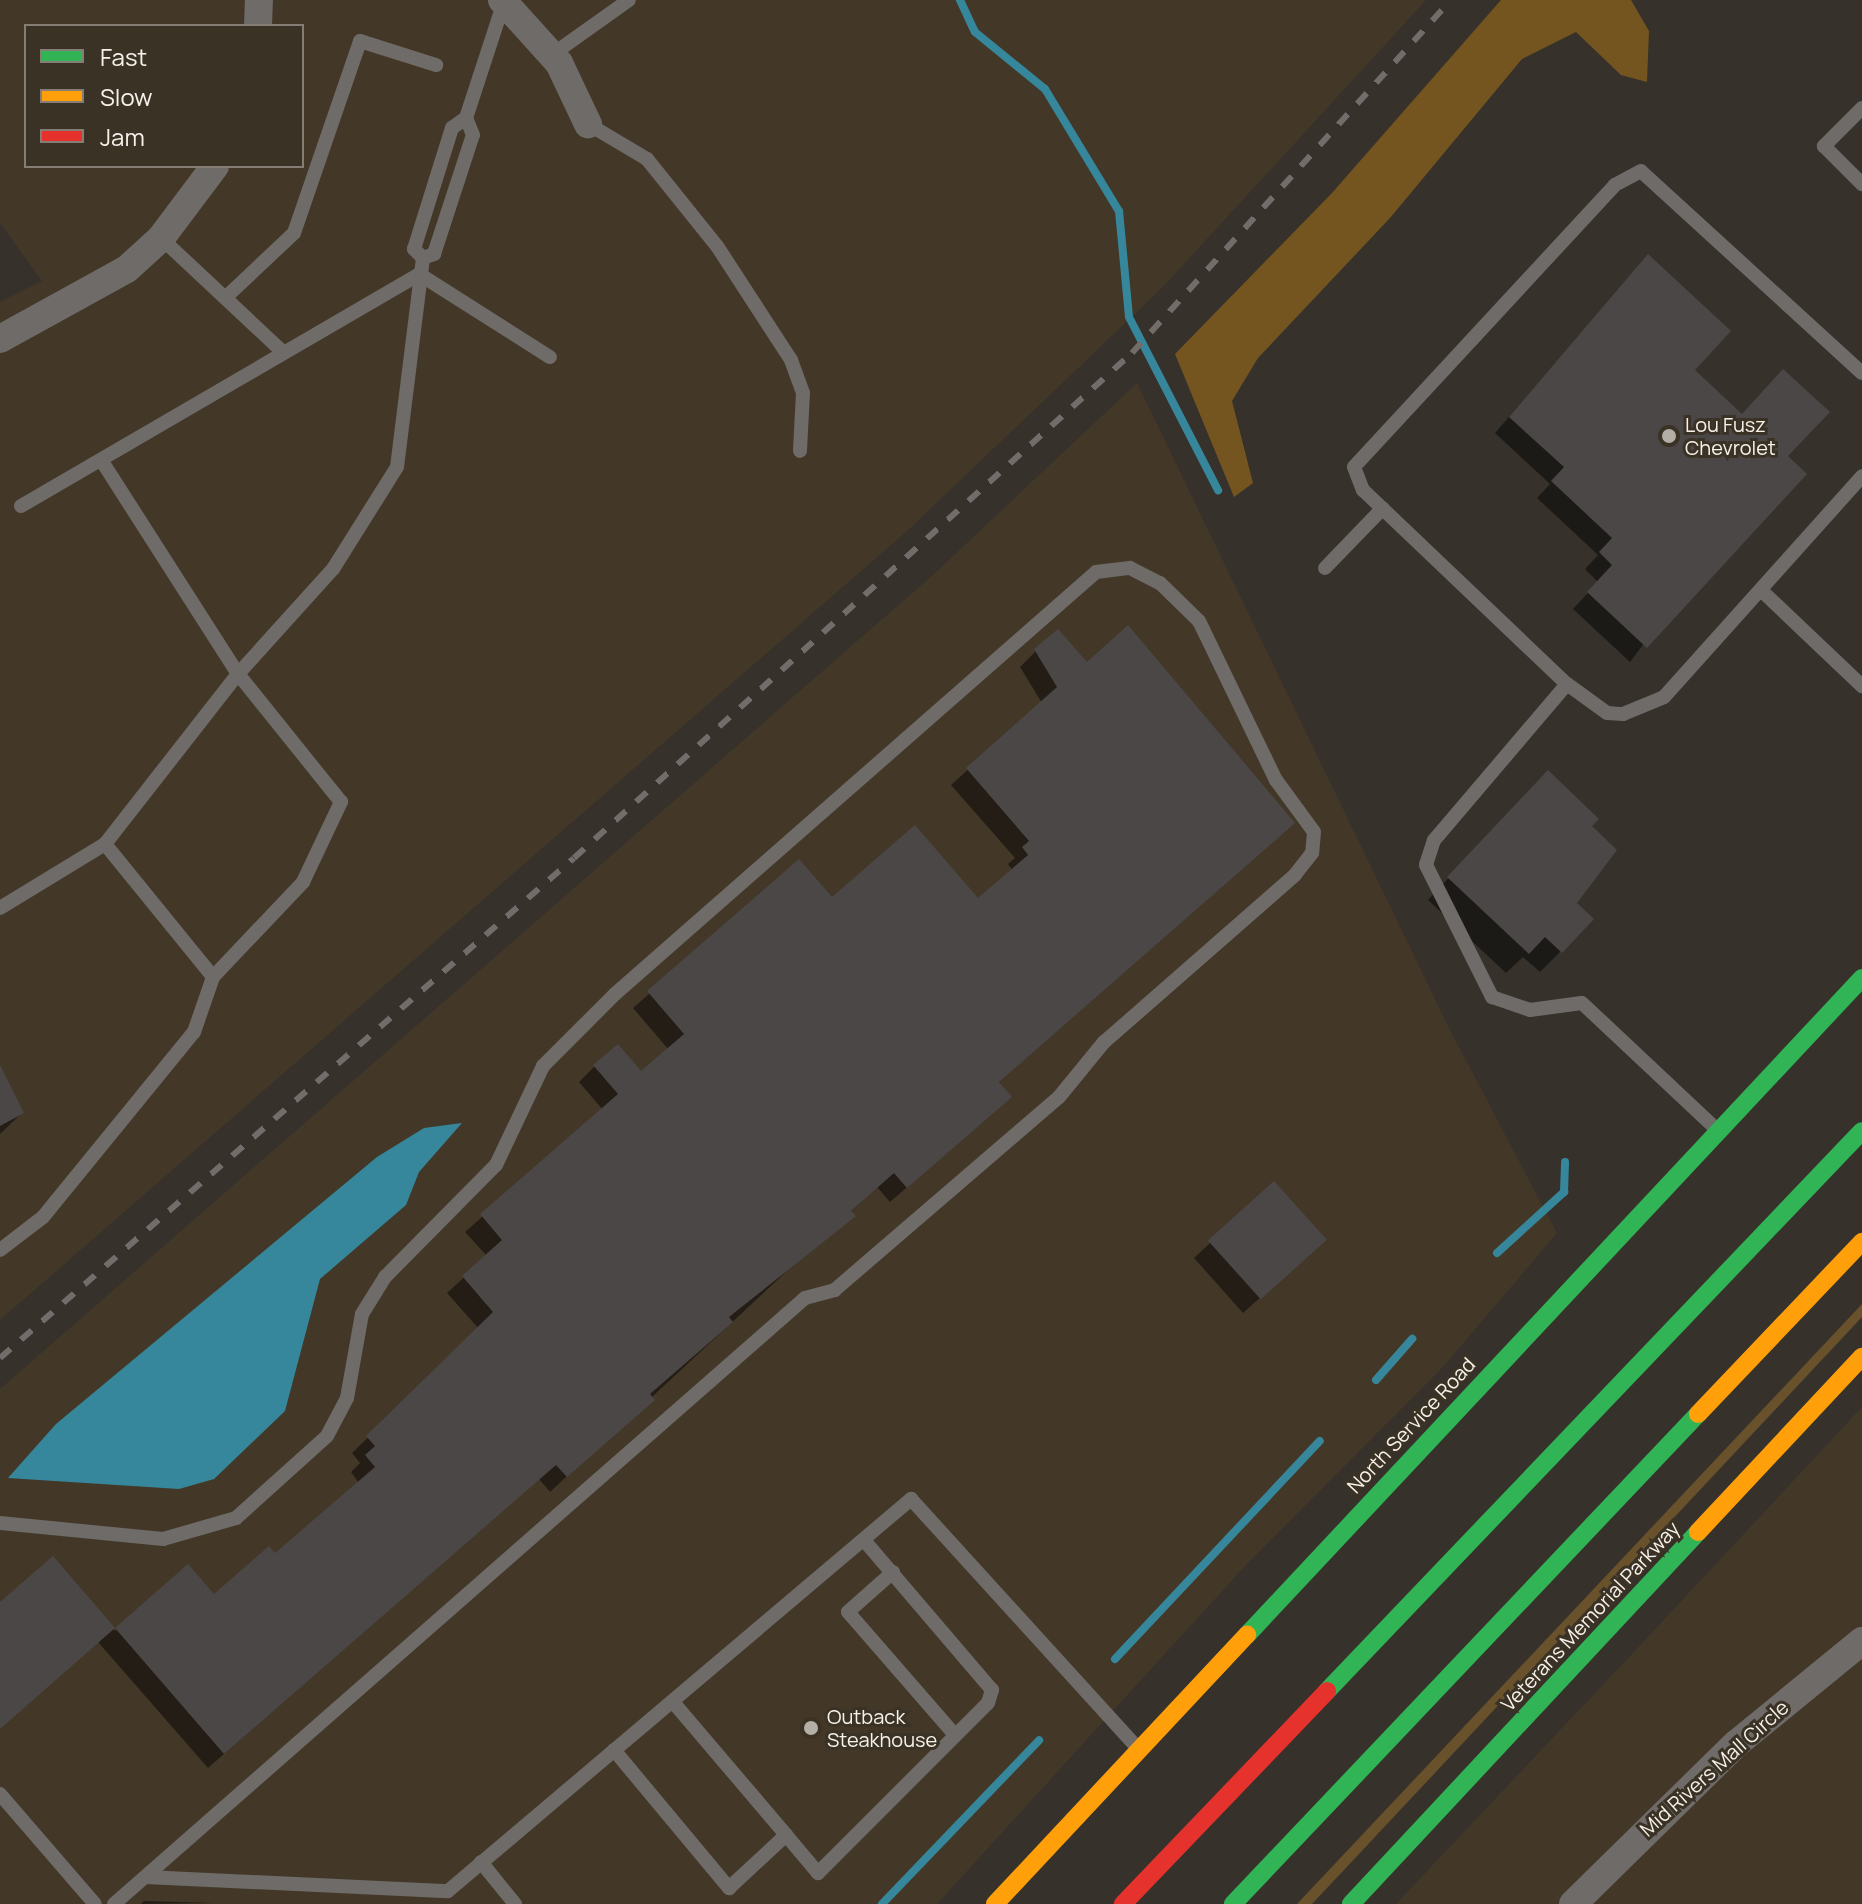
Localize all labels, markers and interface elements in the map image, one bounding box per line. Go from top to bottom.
legend [24,24,304,168]
text: Fast [100,40,147,73]
text: Slow [100,80,153,113]
text: Jam [100,120,145,153]
place label: Lou Fusz Chevrolet [1685,412,1776,459]
marker: Lou Fusz Chevrolet [1660,427,1678,445]
street label: North Service Road [1342,1352,1480,1498]
street label: Veterans Memorial Parkway [1496,1516,1684,1716]
street label: Mid Rivers Mall Circle [1635,1695,1793,1841]
place label: Outback Steakhouse [827,1704,937,1751]
marker: Outback Steakhouse [802,1719,820,1737]

